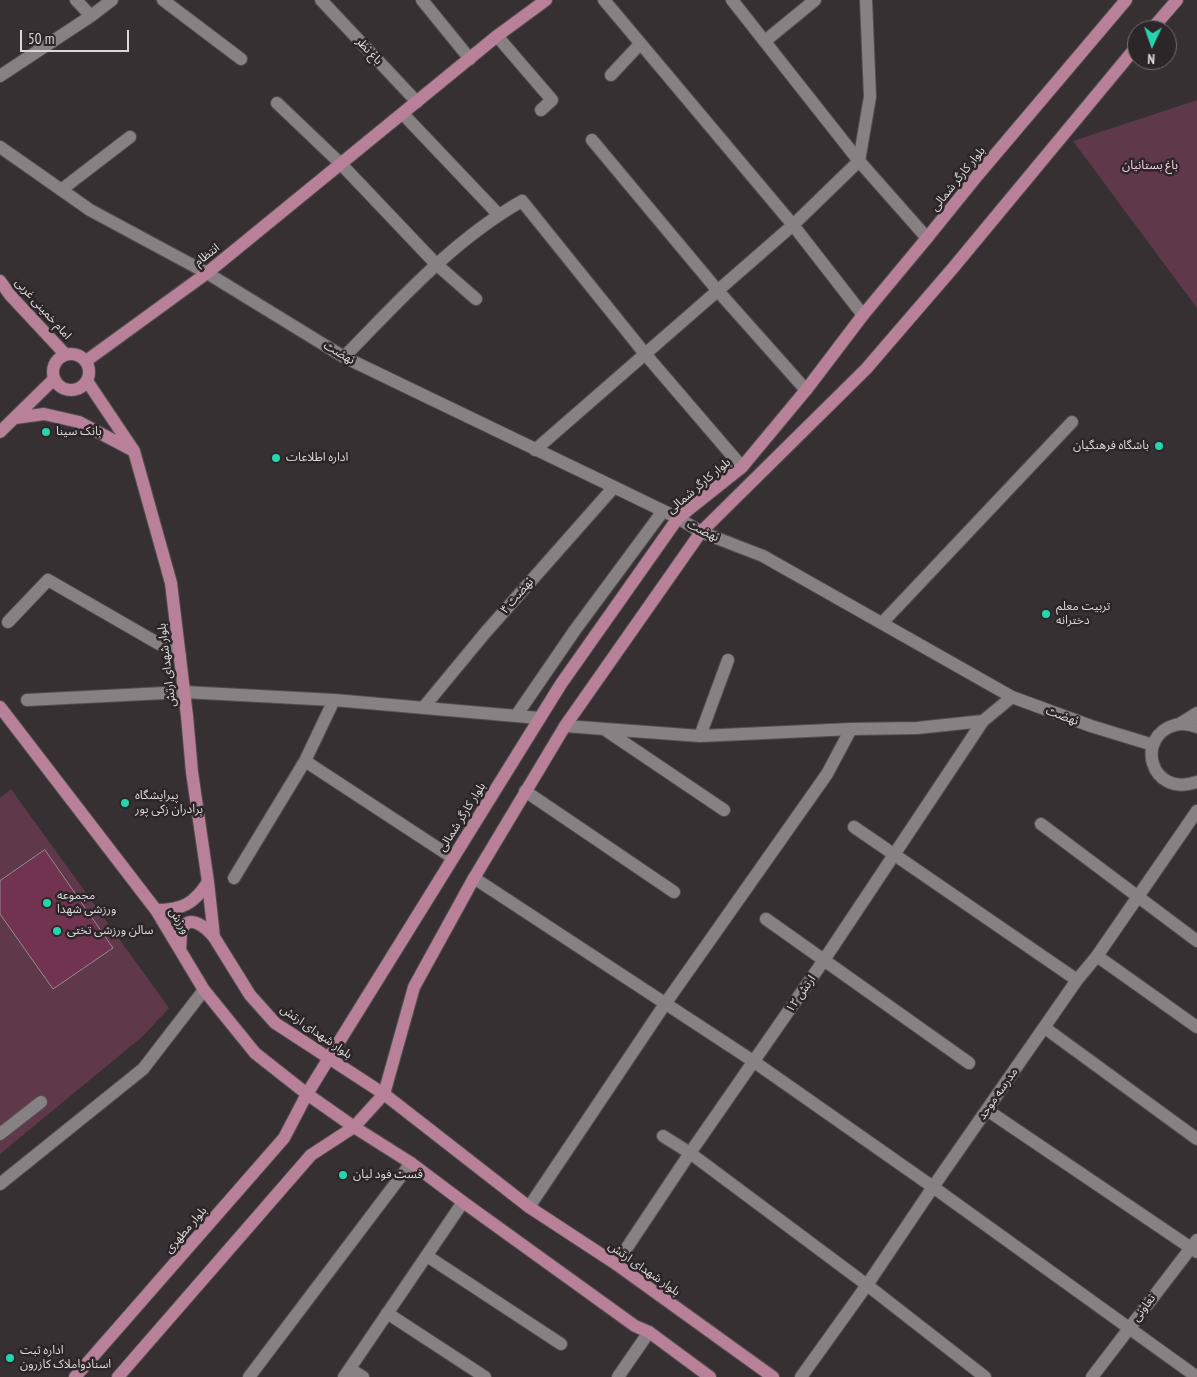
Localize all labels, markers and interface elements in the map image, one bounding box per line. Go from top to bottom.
scale bar [22,20,131,52]
north arrow [1127,20,1177,70]
text: 50 m [28,29,54,48]
street label: باغ نظر [353,34,385,68]
text: N [1147,50,1156,68]
street label: بلوار کارگر شمالی [928,144,988,214]
park label: باغ بستانیان [1122,159,1178,173]
street label: انتظام [191,241,223,269]
street label: امام خمینی غربی [12,275,74,343]
street label: نهضت [321,338,357,368]
place label: بانک سینا [56,425,102,439]
marker: بانک سینا [40,426,52,438]
place label: باشگاه فرهنگیان [1073,439,1149,453]
marker: باشگاه فرهنگیان [1153,440,1165,452]
place label: اداره اطلاعات [286,451,348,465]
marker: اداره اطلاعات [270,452,282,464]
street label: بلوار کارگر شمالی [664,455,734,517]
street label: نهضت [685,517,721,545]
street label: نهضت ۴ [497,575,537,617]
place label: تربیت معلم دخترانه [1056,600,1110,628]
marker: تربیت معلم دخترانه [1040,608,1052,620]
street label: بلوار شهدای ارتش [155,622,179,708]
street label: نهضت [1044,703,1080,729]
street label: بلوار کارگر شمالی [435,780,489,854]
place label: پیرایشگاه برادران زکی پور [135,789,203,817]
marker: پیرایشگاه برادران زکی پور [119,797,131,809]
place label: مجموعه ورزشی شهدا [57,889,116,917]
marker: مجموعه ورزشی شهدا [41,897,53,909]
street label: ورزش [166,905,192,937]
place label: سالن ورزشی تختی [67,924,153,938]
marker: سالن ورزشی تختی [51,925,63,937]
street label: ارتش ۱۲ [783,973,819,1015]
street label: بلوار شهدای ارتش [277,1002,355,1062]
street label: مدرسه موحد [975,1065,1021,1123]
place label: فست فود لیان [353,1168,423,1182]
marker: فست فود لیان [337,1169,349,1181]
street label: بلوار مطهری [162,1204,210,1256]
street label: بلوار شهدای ارتش [605,1239,683,1299]
street label: تعاونی [1129,1291,1159,1325]
place label: اداره ثبت اسنادواملاک کازرون [20,1344,111,1372]
marker: اداره ثبت اسنادواملاک کازرون [4,1352,16,1364]

